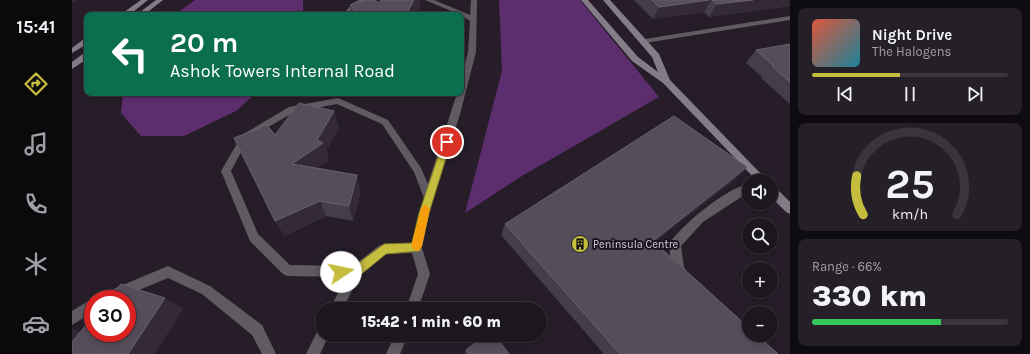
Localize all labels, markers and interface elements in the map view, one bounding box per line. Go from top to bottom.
text: 15:41 [17,16,55,38]
text: 20 m [170,26,238,59]
text: Night Drive [872,26,952,44]
icon: left [104,28,156,80]
text: The Halogens [872,44,951,59]
text: Ashok Towers Internal Road [170,60,395,82]
icon: directions [22,70,50,98]
icon: previous [834,83,856,105]
icon: pause [899,83,921,105]
icon: next [964,83,986,105]
pin [430,125,464,159]
icon: music [22,130,50,158]
icon: arrive [436,131,458,153]
text: 25 [885,160,935,208]
map controls [742,174,778,342]
button: sound [742,174,778,210]
icon: phone [22,190,50,218]
text: km/h [892,206,928,223]
button: search [742,218,778,254]
building icon: Peninsula Centre [570,234,590,254]
place label: Peninsula Centre [593,238,679,251]
icon: climate [22,250,50,278]
position arrow [320,251,362,293]
text: Range · 66% [812,259,882,274]
button: + [742,262,778,298]
text: 330 km [812,278,927,314]
speed limit sign: 30 [84,290,136,342]
button: − [742,306,778,342]
icon: car [22,310,50,338]
text: 15:42 · 1 min · 60 m [361,313,501,331]

